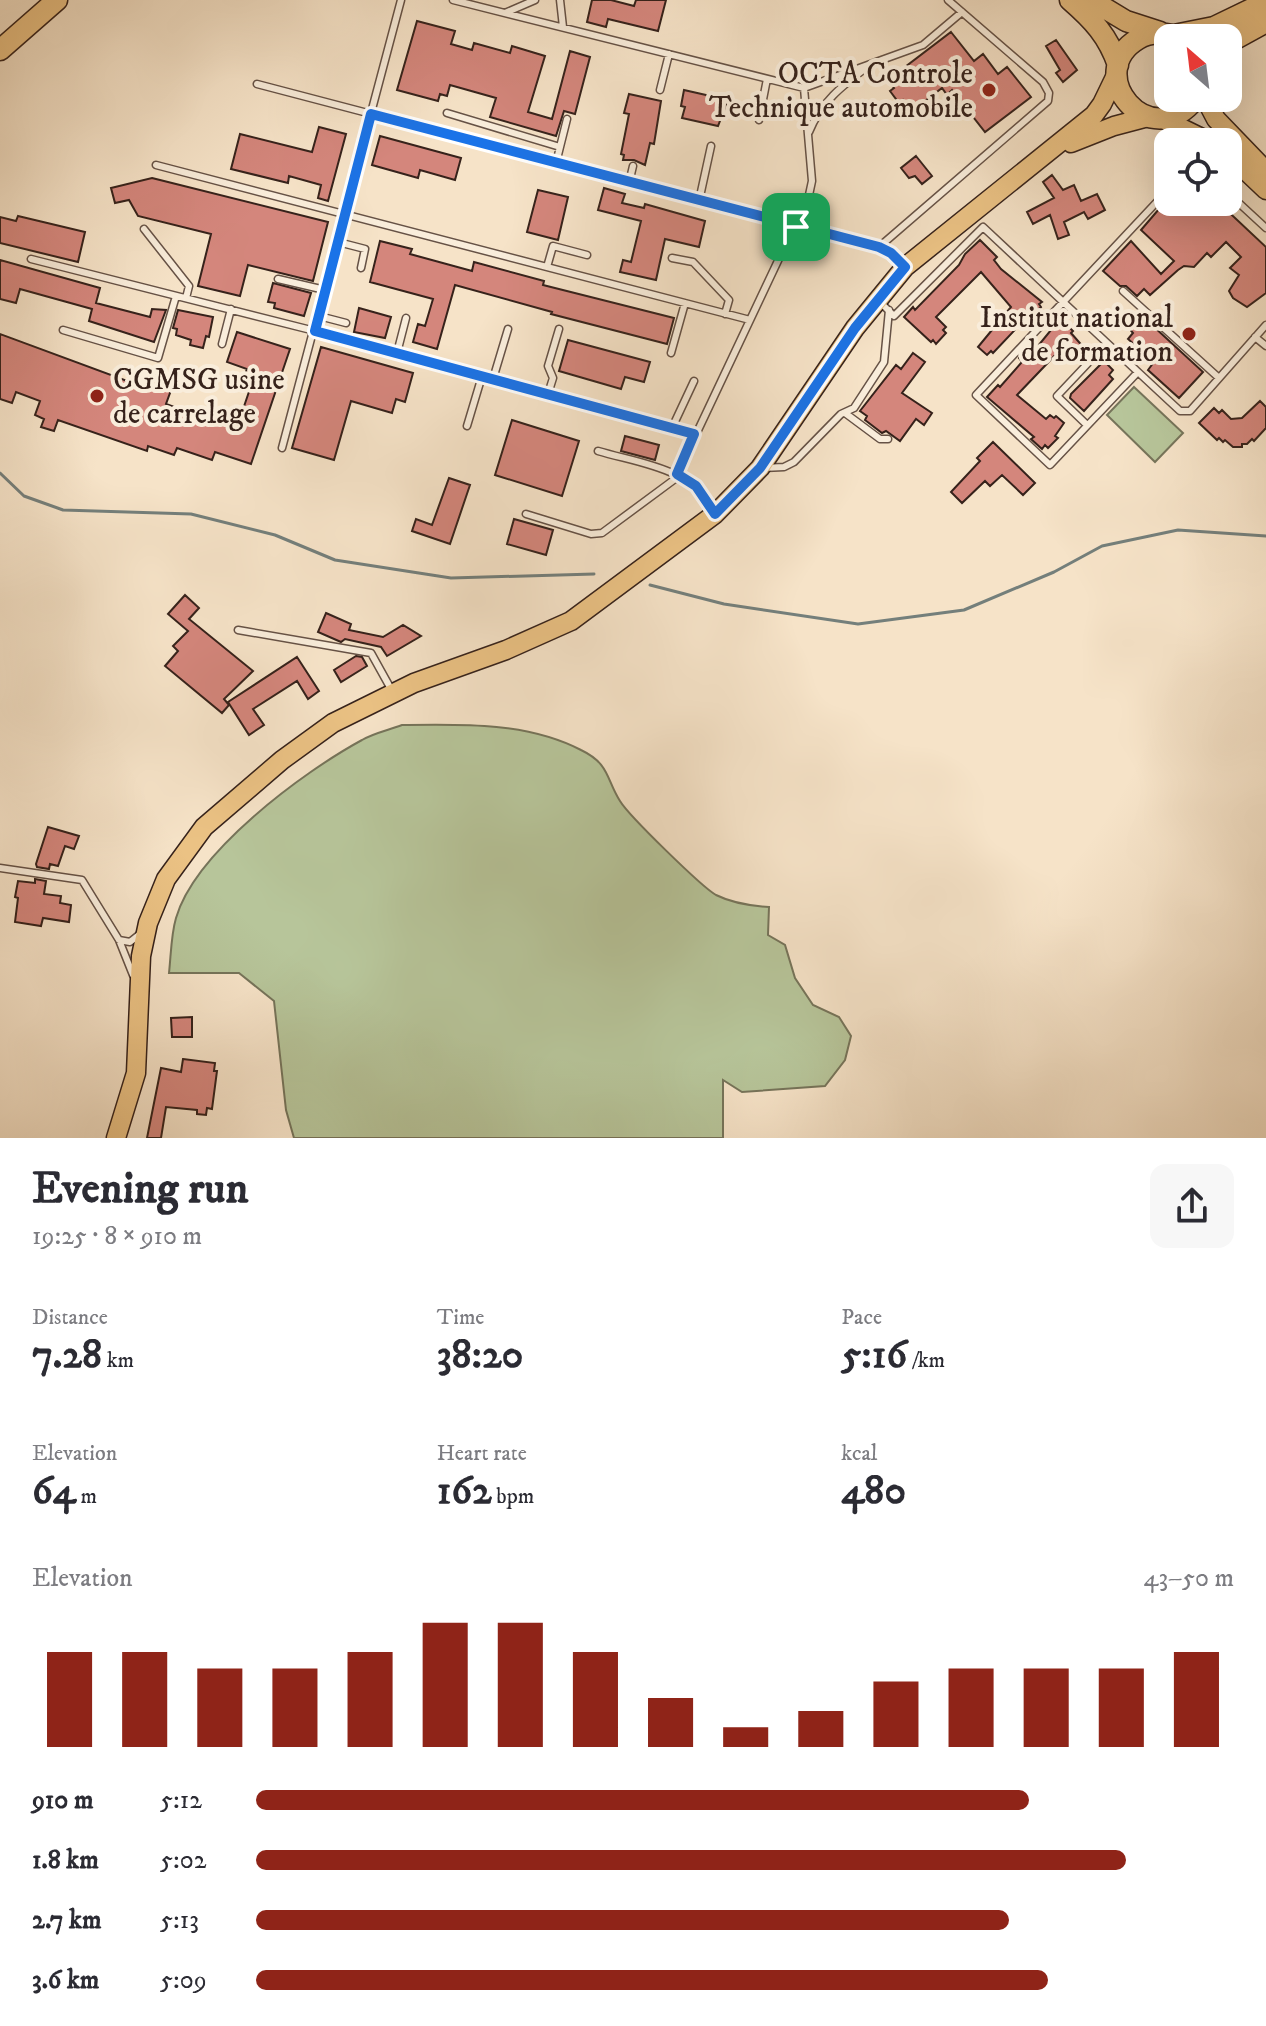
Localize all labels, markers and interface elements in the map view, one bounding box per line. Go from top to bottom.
north arrow [1154,24,1242,112]
map controls [1154,24,1242,216]
place label: OCTA Controle Technique automobile [709,56,973,127]
marker: OCTA Controle Technique automobile [980,81,998,99]
button: locate [1154,128,1242,216]
pin [762,193,830,261]
icon: arrive [774,205,818,249]
place label: Institut national de formation [980,300,1173,371]
marker: Institut national de formation [1180,325,1198,343]
place label: CGMSG usine de carrelage [113,362,285,433]
marker: CGMSG usine de carrelage [88,387,106,405]
text: Evening run [32,1162,249,1217]
button: share [1150,1164,1234,1248]
text: 19:25 · 8 × 910 m [32,1220,202,1253]
text: Distance [32,1304,108,1331]
text: Time [437,1304,484,1331]
text: Pace [841,1304,882,1331]
text: 7.28 [32,1331,102,1381]
text: 38:20 [437,1331,523,1381]
text: 5:16 [841,1331,907,1381]
text: km [102,1347,134,1374]
text: /km [907,1347,945,1374]
text: Elevation [32,1440,117,1467]
text: Heart rate [437,1440,527,1467]
text: kcal [841,1440,877,1467]
text: 64 [32,1467,76,1517]
text: 162 [437,1467,492,1517]
text: 480 [841,1467,906,1517]
text: m [76,1483,97,1510]
text: bpm [492,1483,534,1510]
text: Elevation [32,1562,133,1595]
text: 43–50 m [1144,1562,1234,1595]
text: 910 m [32,1784,93,1817]
text: 5:12 [160,1784,202,1817]
text: 1.8 km [32,1844,99,1877]
text: 5:02 [160,1844,206,1877]
text: 2.7 km [32,1904,101,1937]
text: 5:13 [160,1904,199,1937]
text: 3.6 km [32,1964,99,1997]
text: 5:09 [160,1964,207,1997]

